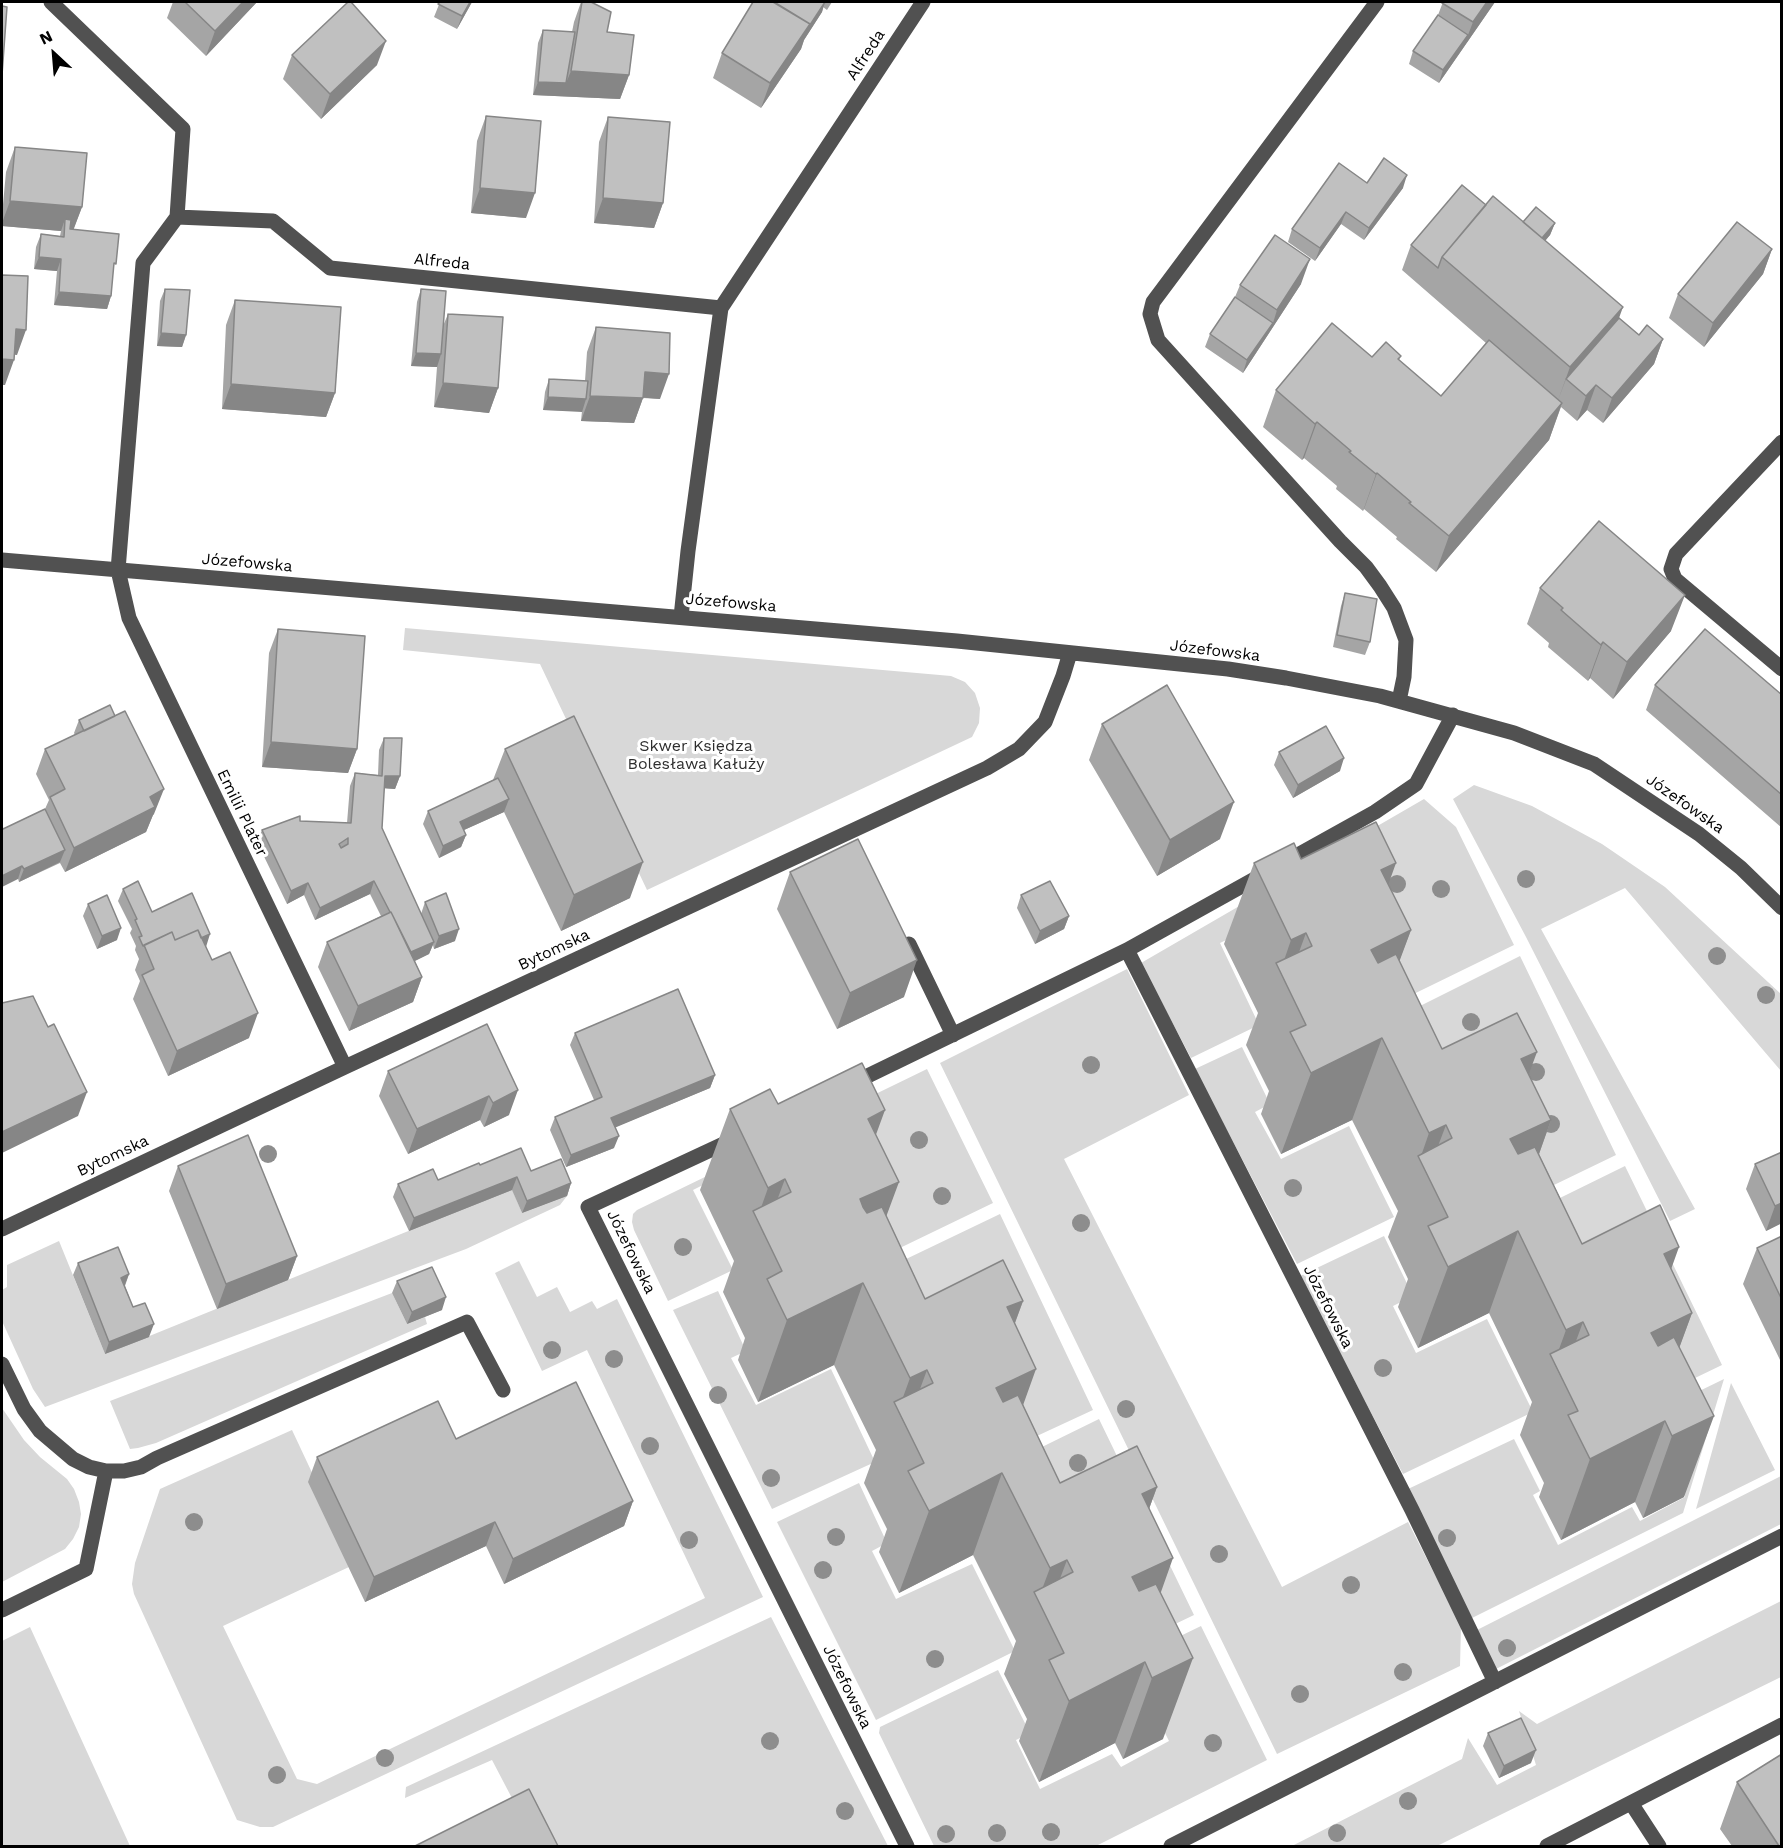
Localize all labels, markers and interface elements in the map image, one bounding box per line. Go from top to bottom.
north arrow [24,24,84,84]
text: N [36,26,55,49]
street label: Alfreda [843,26,889,84]
street label: Alfreda [413,250,471,274]
street label: Józefowska [201,549,293,577]
street label: Józefowska [685,589,777,617]
street label: Józefowska [1169,636,1261,666]
park label: Skwer Księdza Bolesława Kałuży [627,736,765,774]
street label: Emilii Plater [213,766,271,860]
street label: Józefowska [1642,770,1728,838]
street label: Bytomska [515,925,593,975]
street label: Bytomska [74,1131,152,1181]
street label: Józefowska [602,1207,660,1297]
street label: Józefowska [1299,1262,1357,1352]
street label: Józefowska [818,1642,876,1732]

